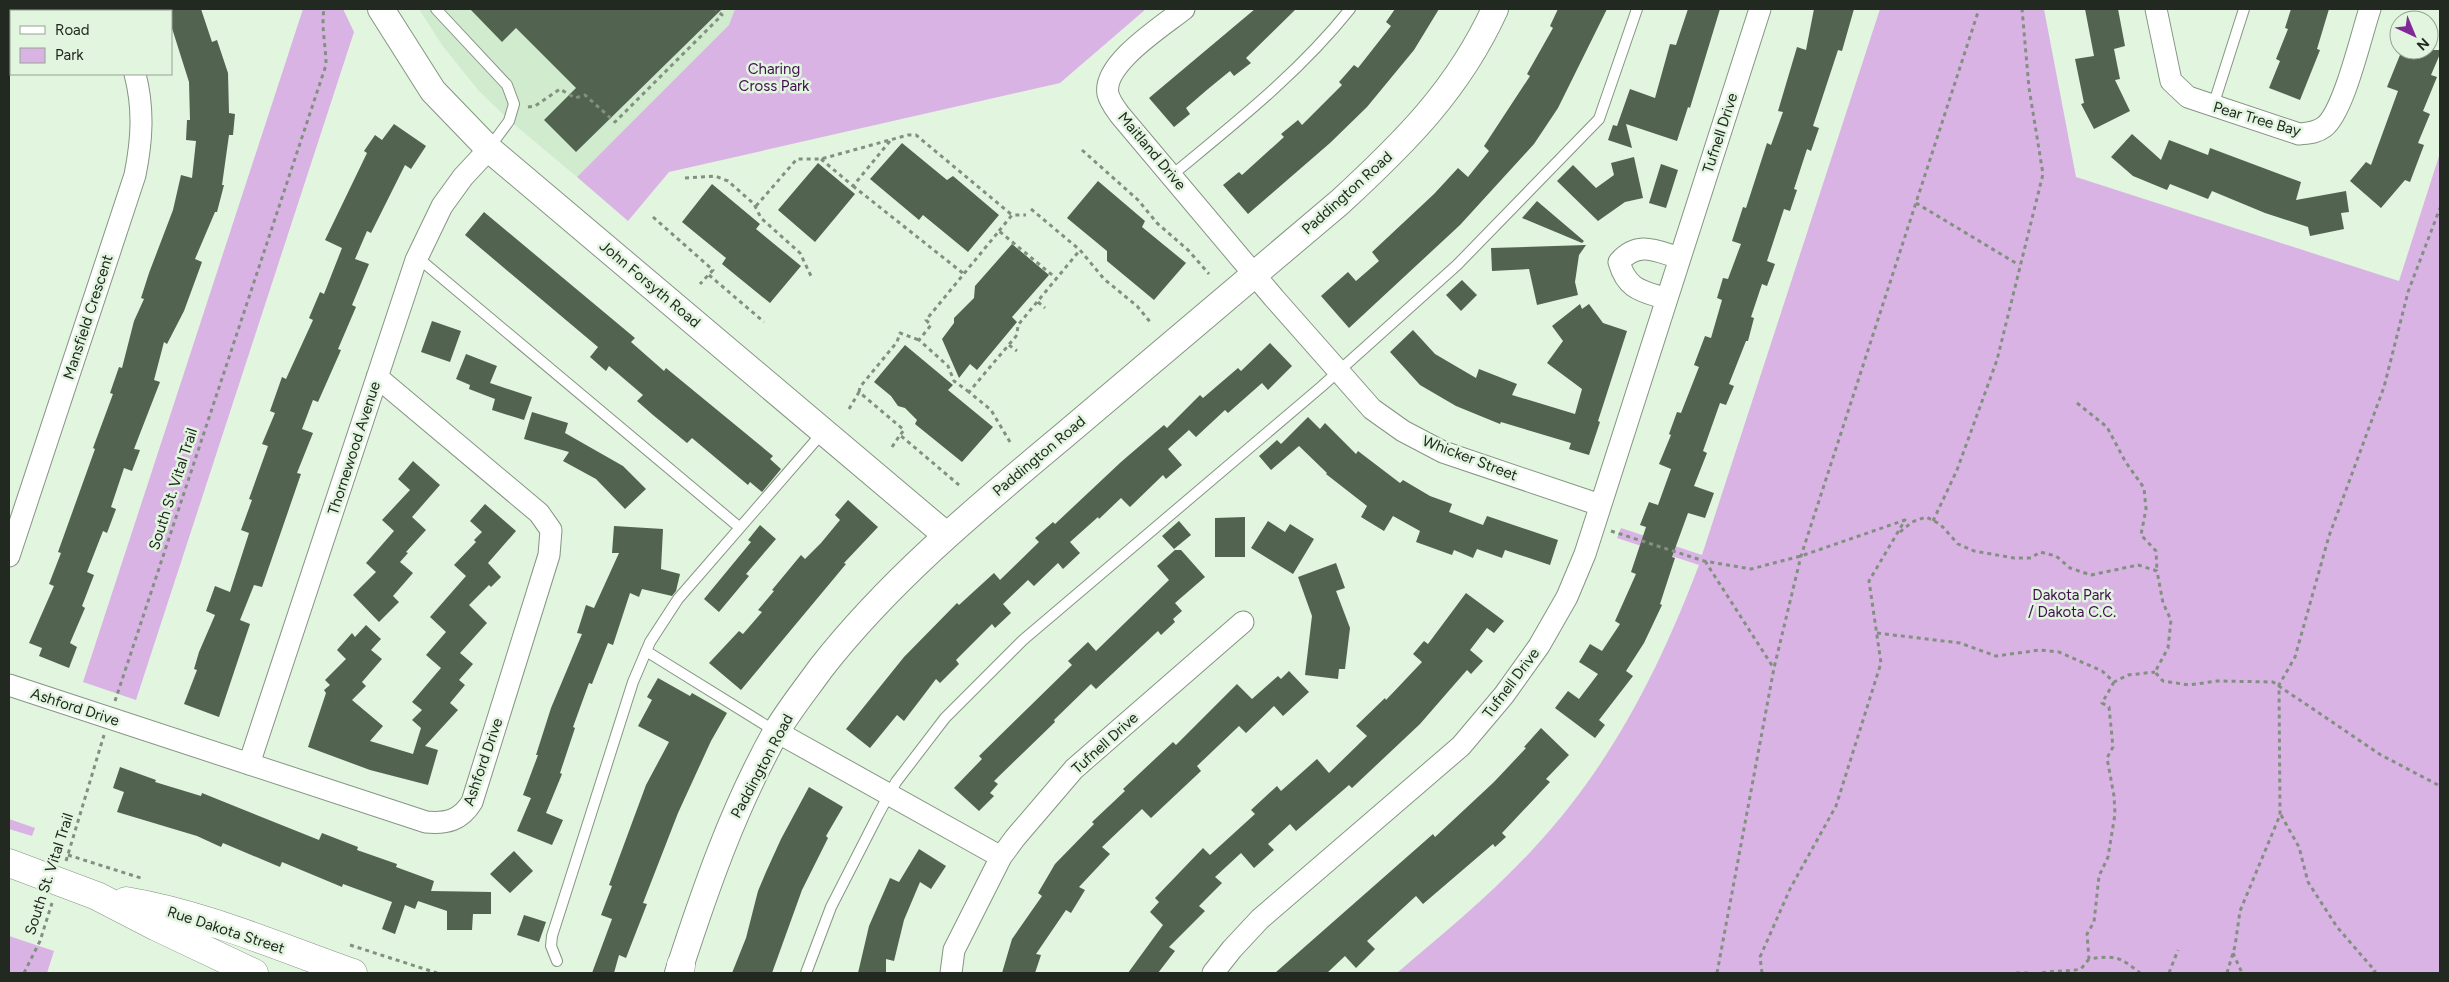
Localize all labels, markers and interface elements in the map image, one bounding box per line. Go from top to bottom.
legend [10,10,172,75]
north arrow [2389,10,2439,60]
text: Road [55,21,90,39]
text: N [2413,34,2432,54]
text: Park [55,46,84,64]
park label: Charing Cross Park [739,60,810,95]
street label: Tufnell Drive [1699,91,1741,175]
street label: Pear Tree Bay [2211,98,2303,140]
street label: Maitland Drive [1114,108,1190,194]
street label: Paddington Road [1298,148,1396,238]
street label: John Forsyth Road [596,237,704,331]
street label: Mansfield Crescent [59,252,117,382]
street label: Thornewood Avenue [324,379,384,517]
street label: Paddington Road [989,412,1089,500]
street label: South St. Vital Trail [145,426,201,552]
street label: Whicker Street [1420,432,1520,485]
park label: Dakota Park / Dakota C.C. [2028,586,2116,621]
street label: Tufnell Drive [1479,644,1543,722]
street label: Ashford Drive [28,684,122,730]
street label: Tufnell Drive [1068,709,1142,777]
street label: Paddington Road [727,711,797,821]
street label: Ashford Drive [460,716,506,808]
street label: South St. Vital Trail [21,811,77,937]
street label: Rue Dakota Street [165,903,287,958]

